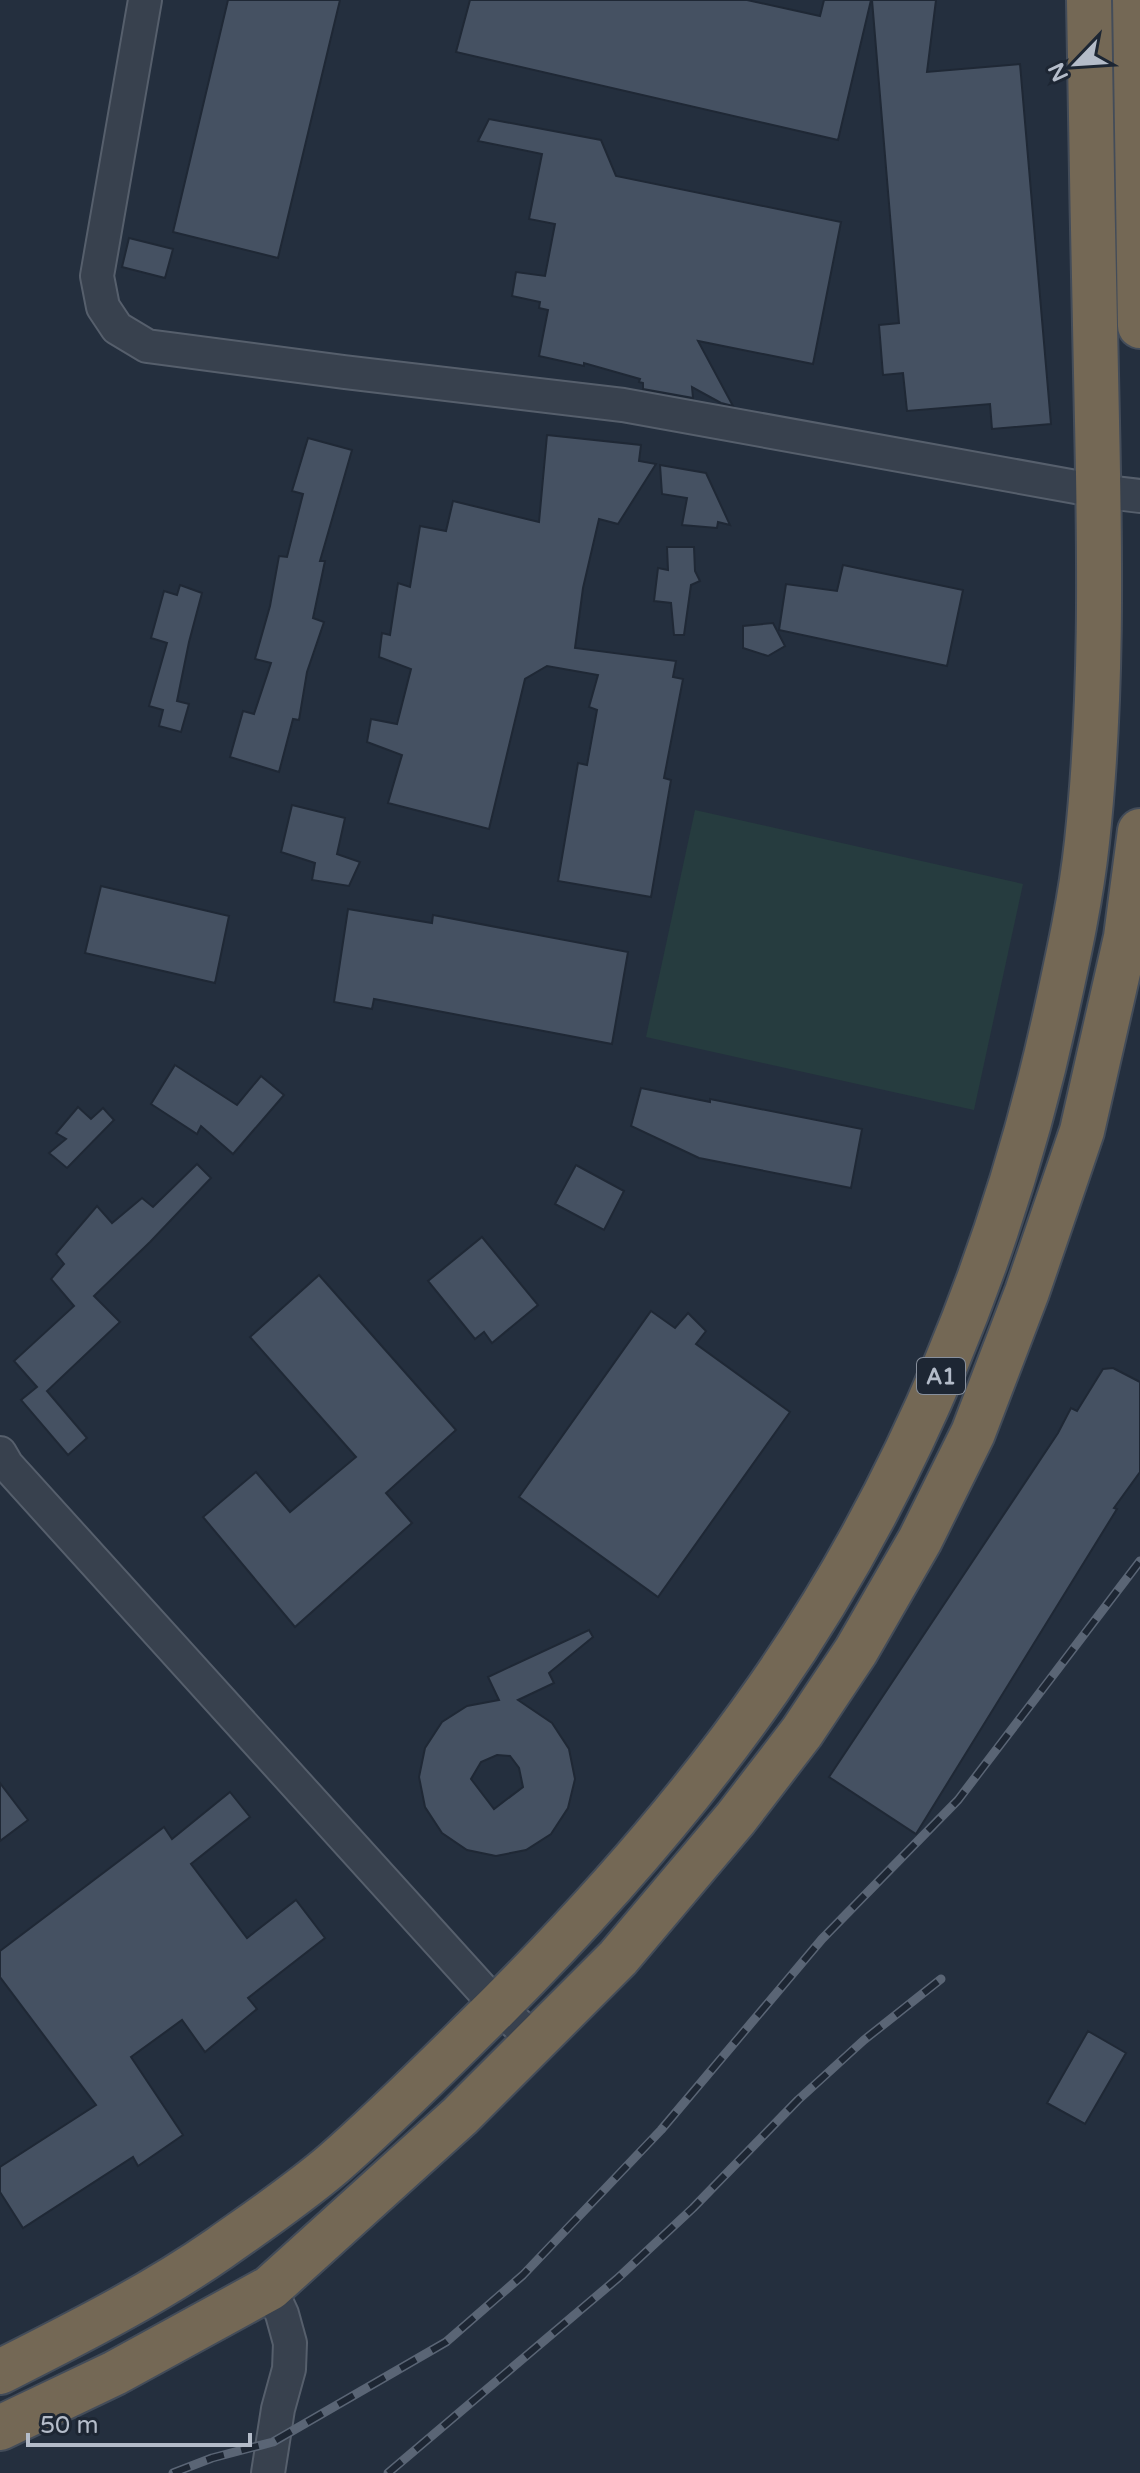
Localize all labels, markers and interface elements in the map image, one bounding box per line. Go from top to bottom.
north arrow [1036,24,1116,104]
text: N [1043,59,1074,86]
road number: A1 [917,1358,965,1394]
scale bar [28,2397,250,2447]
text: 50 m [40,2411,98,2440]

